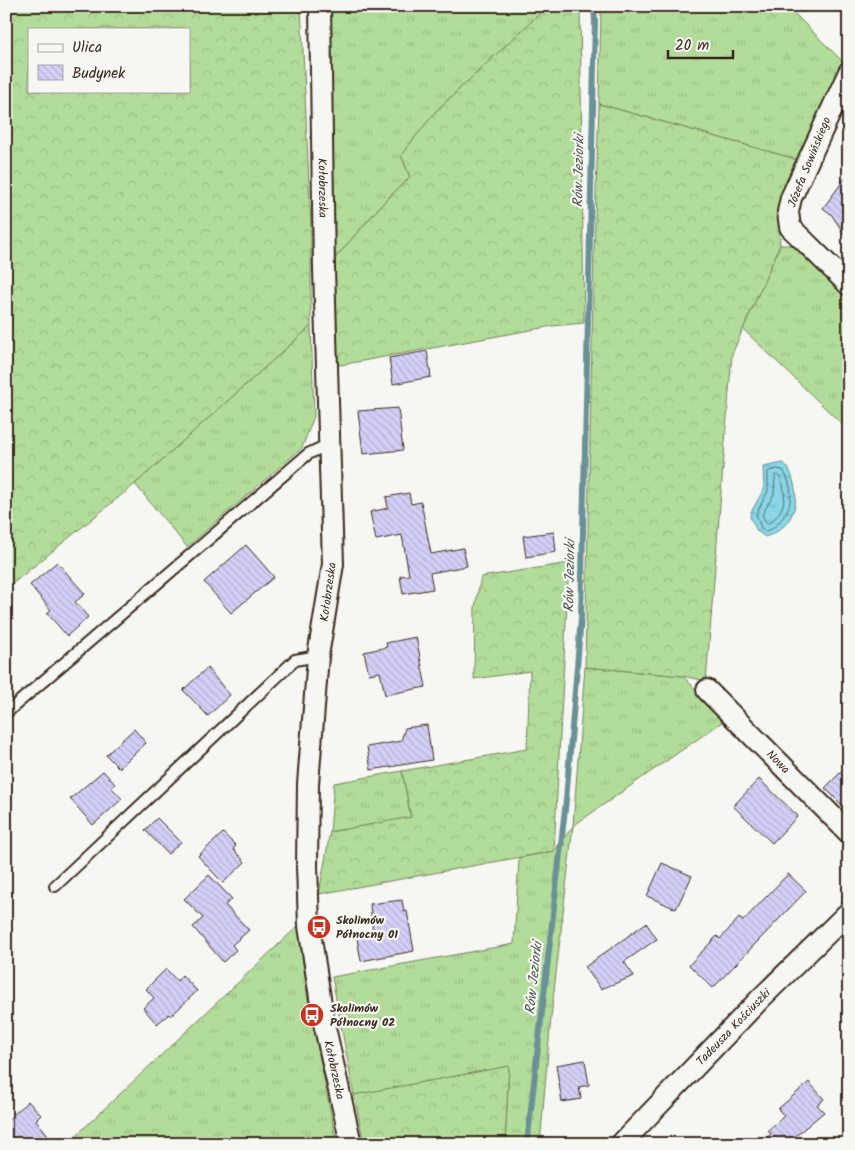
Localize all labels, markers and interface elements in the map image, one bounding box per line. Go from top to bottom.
legend [28,28,190,92]
scale bar [668,28,732,60]
text: 20 m [675,34,709,58]
text: Ulica [72,36,102,60]
text: Budynek [72,62,126,86]
street label: Józefa Sowińskiego [783,114,836,210]
water label: Rów Jeziorki [567,132,591,208]
street label: Kołobrzeska [312,158,332,218]
water label: Rów Jeziorki [558,537,582,613]
street label: Kołobrzeska [315,561,342,623]
street label: Nowa [761,746,794,779]
place label: Skolimów Północny 01 [336,911,398,944]
bus stop icon: Skolimów Północny 01 [306,914,332,940]
water label: Rów Jeziorki [519,938,549,1015]
street label: Tadeusza Kościuszki [692,984,776,1070]
place label: Skolimów Północny 02 [330,999,395,1032]
bus stop icon: Skolimów Północny 02 [299,1002,325,1028]
street label: Kołobrzeska [318,1039,350,1102]

